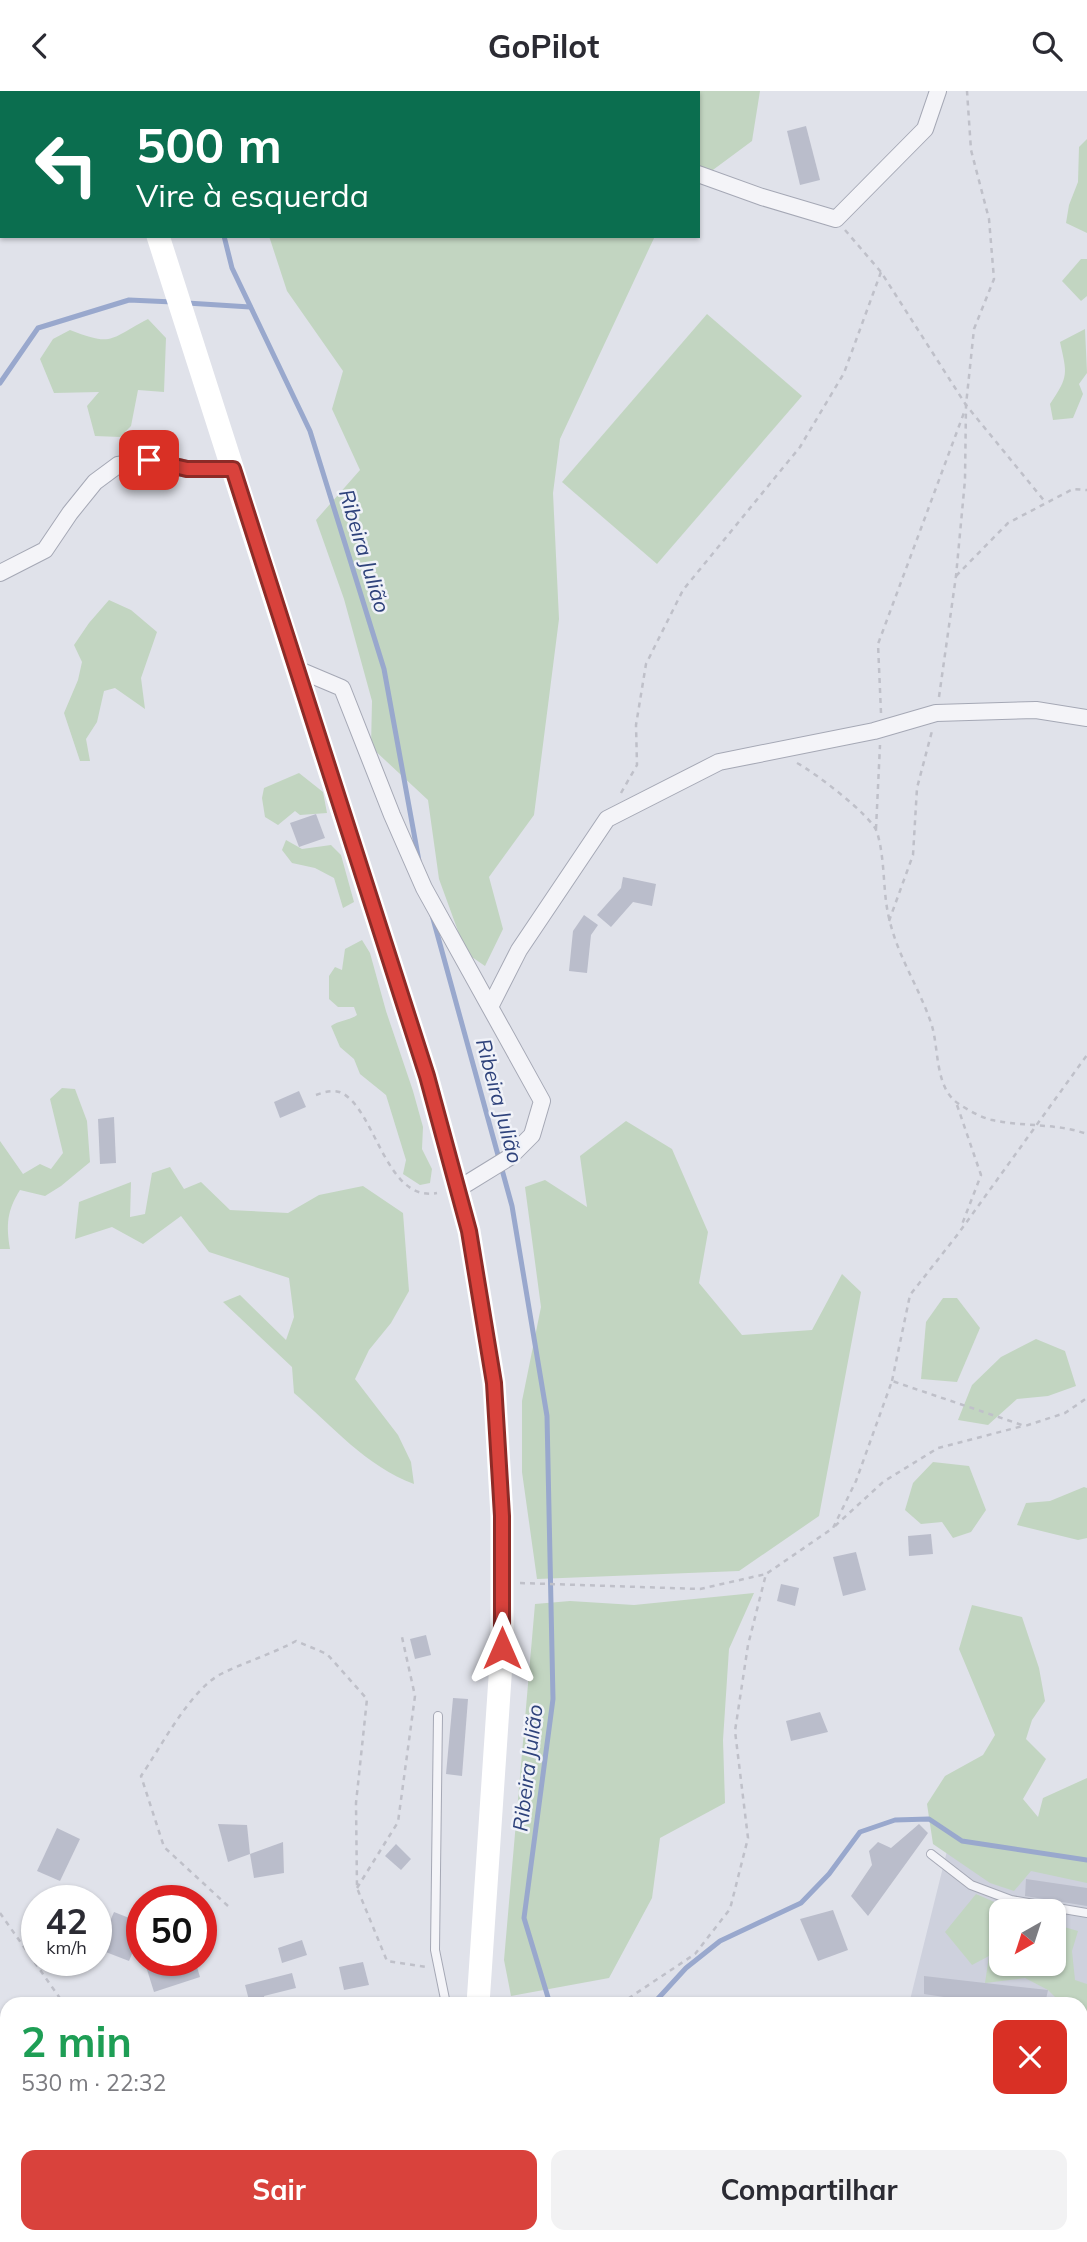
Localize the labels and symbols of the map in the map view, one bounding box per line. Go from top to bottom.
pin [119,430,179,490]
water label: Ribeira Julião [334,486,396,616]
water label: Ribeira Julião [471,1036,529,1166]
position arrow [465,1611,539,1685]
water label: Ribeira Julião [506,1703,548,1833]
speed limit sign: 50 [126,1885,217,1976]
north arrow [989,1899,1066,1976]

